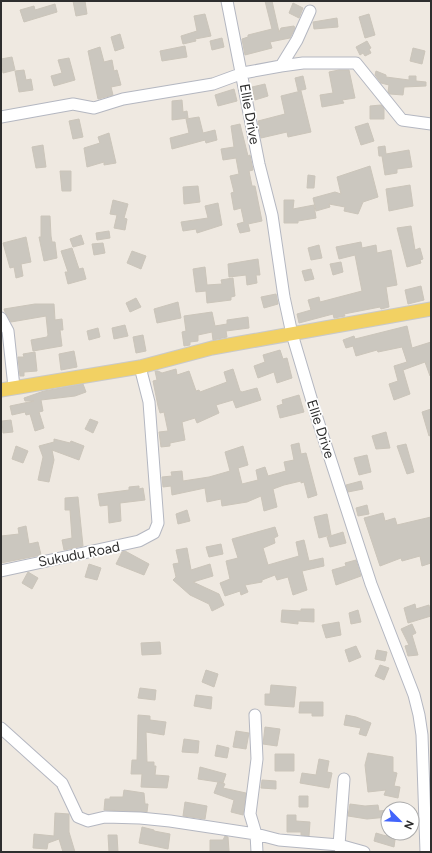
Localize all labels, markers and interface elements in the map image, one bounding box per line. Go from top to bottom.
street label: Ellie Drive [236,82,263,146]
street label: Ellie Drive [303,397,338,461]
street label: Sukudu Road [37,538,121,571]
north arrow [380,801,420,841]
text: N [401,818,416,831]

